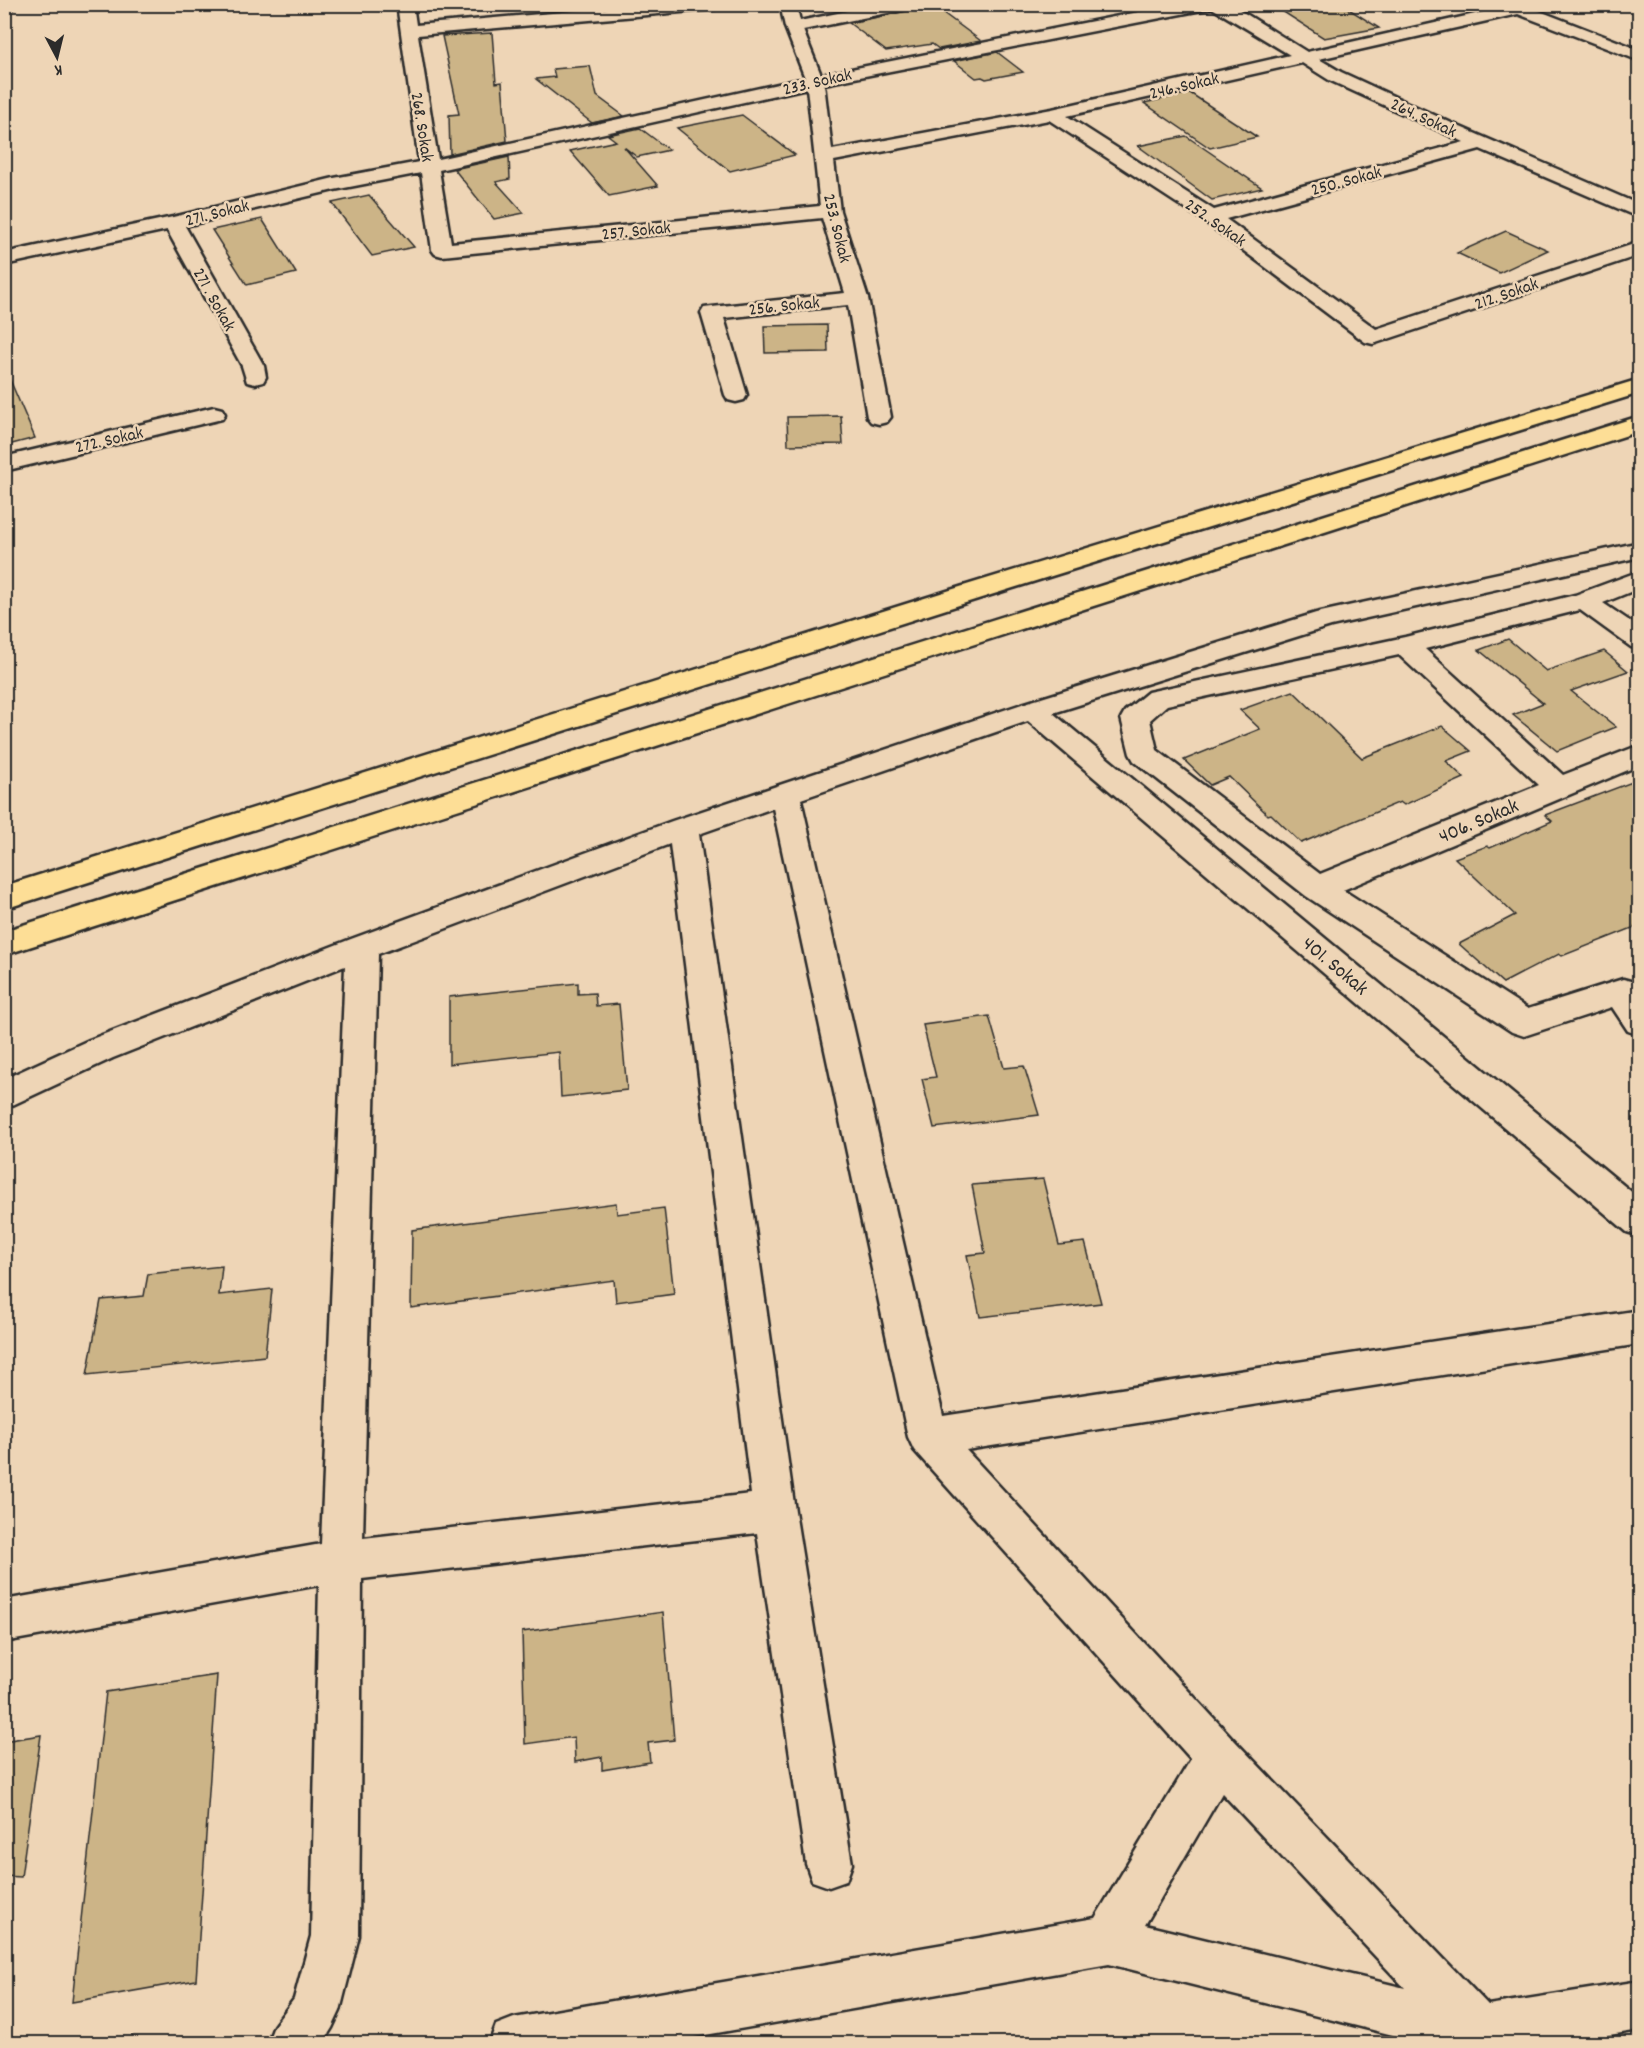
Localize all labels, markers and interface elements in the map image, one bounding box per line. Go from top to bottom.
north arrow [27,27,87,87]
text: K [53,58,64,81]
street label: 233. Sokak [781,63,855,104]
street label: 246. Sokak [1147,67,1222,108]
street label: 268. Sokak [403,91,438,164]
street label: 264. Sokak [1386,93,1460,145]
street label: 250. Sokak [1309,161,1385,204]
street label: 253. Sokak [815,191,856,266]
street label: 271. Sokak [183,194,252,234]
street label: 252. Sokak [1179,194,1251,254]
street label: 257. Sokak [600,216,672,249]
street label: 271 . Sokak [185,264,240,336]
street label: 212. Sokak [1472,273,1542,318]
street label: 256. Sokak [748,291,821,324]
street label: 272. Sokak [73,422,146,461]
street label: 406. Sokak [1434,792,1524,853]
street label: 401. Sokak [1294,931,1374,1004]

